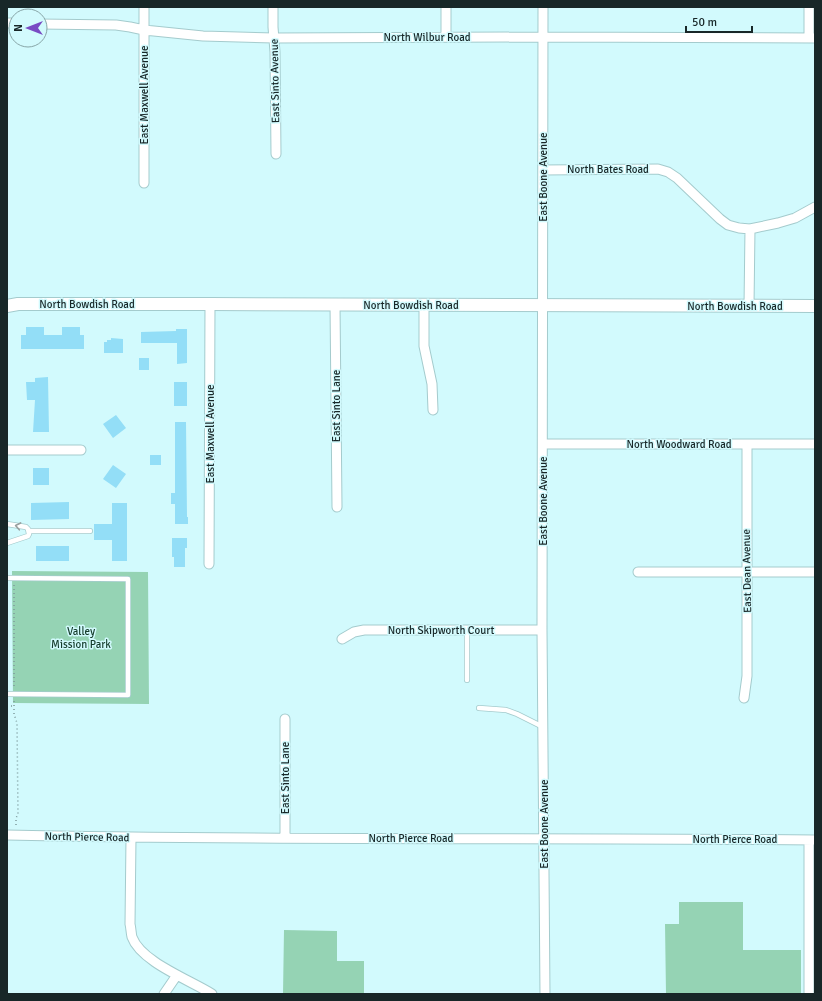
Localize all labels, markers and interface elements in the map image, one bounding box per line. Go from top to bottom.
north arrow [8,8,48,48]
scale bar [686,8,752,34]
text: 50 m [692,15,717,30]
text: N [12,24,25,32]
street label: North Wilbur Road [383,31,471,44]
street label: East Sinto Avenue [268,39,282,123]
street label: East Maxwell Avenue [138,46,151,144]
street label: East Boone Avenue [537,132,550,222]
street label: North Bates Road [567,163,649,176]
street label: North Bowdish Road [39,298,135,311]
street label: North Bowdish Road [363,299,459,312]
street label: North Bowdish Road [687,300,783,313]
street label: East Sinto Lane [330,370,343,442]
street label: East Maxwell Avenue [204,385,217,483]
street label: North Woodward Road [626,438,732,451]
street label: East Boone Avenue [537,456,550,546]
one-way arrow [15,522,22,531]
street label: East Dean Avenue [740,529,754,613]
street label: North Skipworth Court [388,624,494,637]
park label: Valley Mission Park [51,625,111,651]
street label: East Sinto Lane [279,742,292,814]
street label: East Boone Avenue [538,779,551,869]
street label: North Pierce Road [44,830,130,844]
street label: North Pierce Road [369,832,454,845]
street label: North Pierce Road [693,833,778,846]

